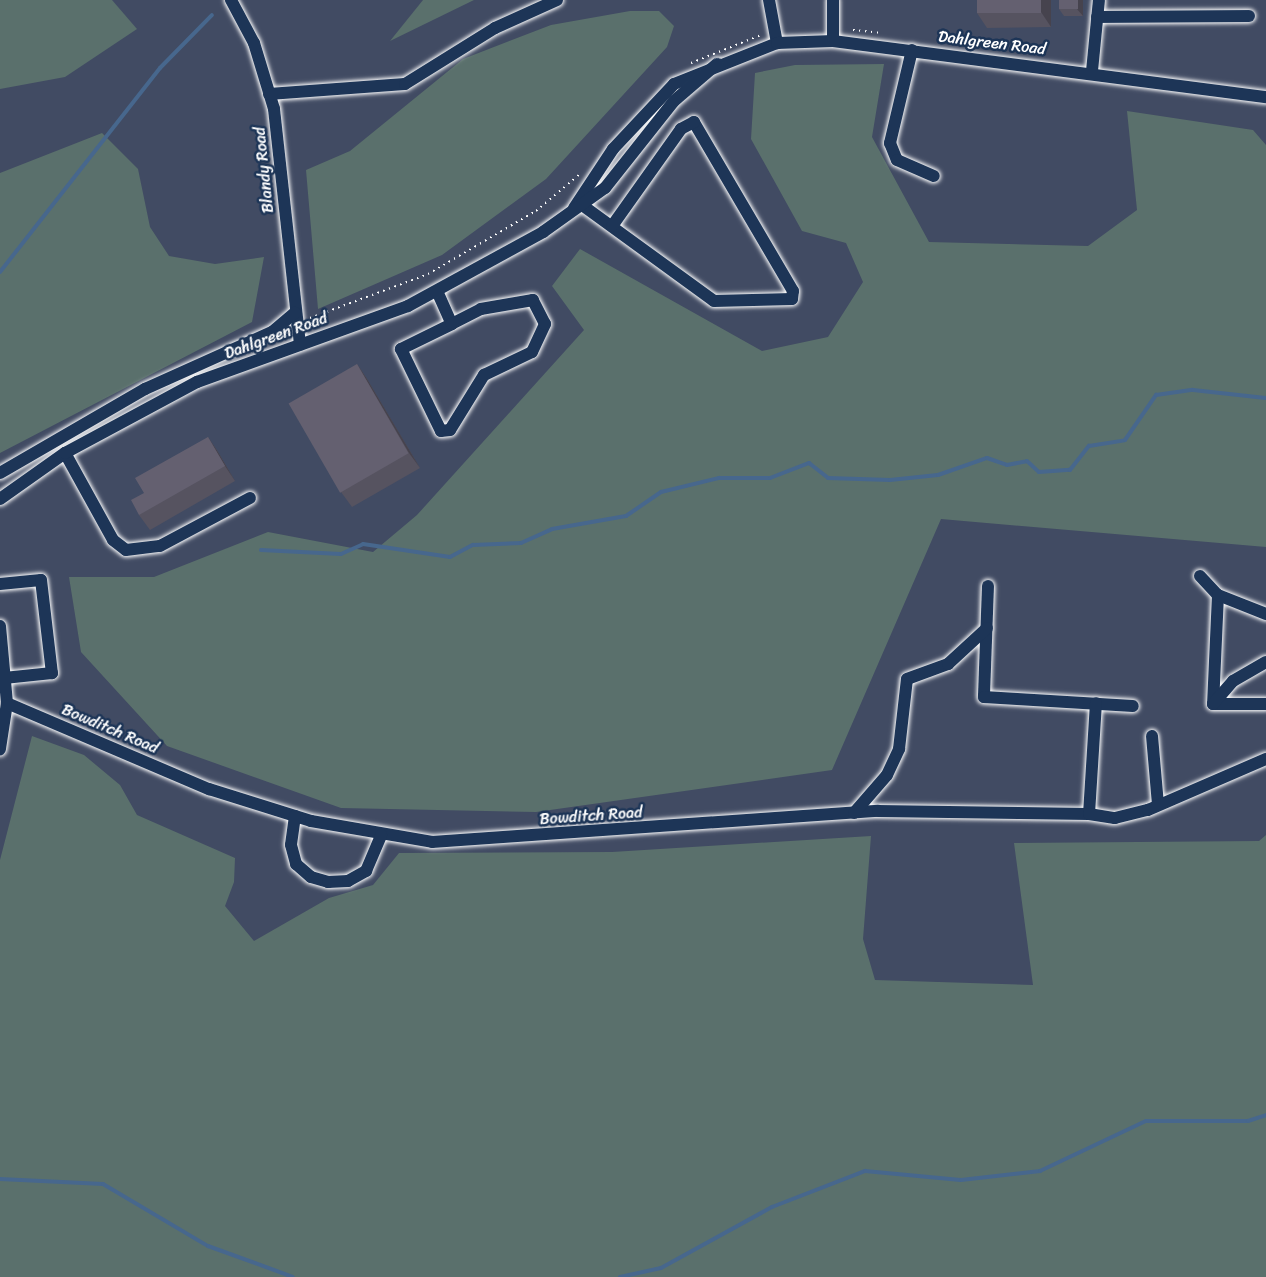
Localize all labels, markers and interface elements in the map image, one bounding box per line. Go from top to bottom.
street label: Dahlgreen Road [937,27,1047,59]
street label: Blandy Road [250,126,278,214]
street label: Dahlgreen Road [222,308,330,364]
street label: Bowditch Road [59,700,161,758]
street label: Bowditch Road [539,803,643,829]

